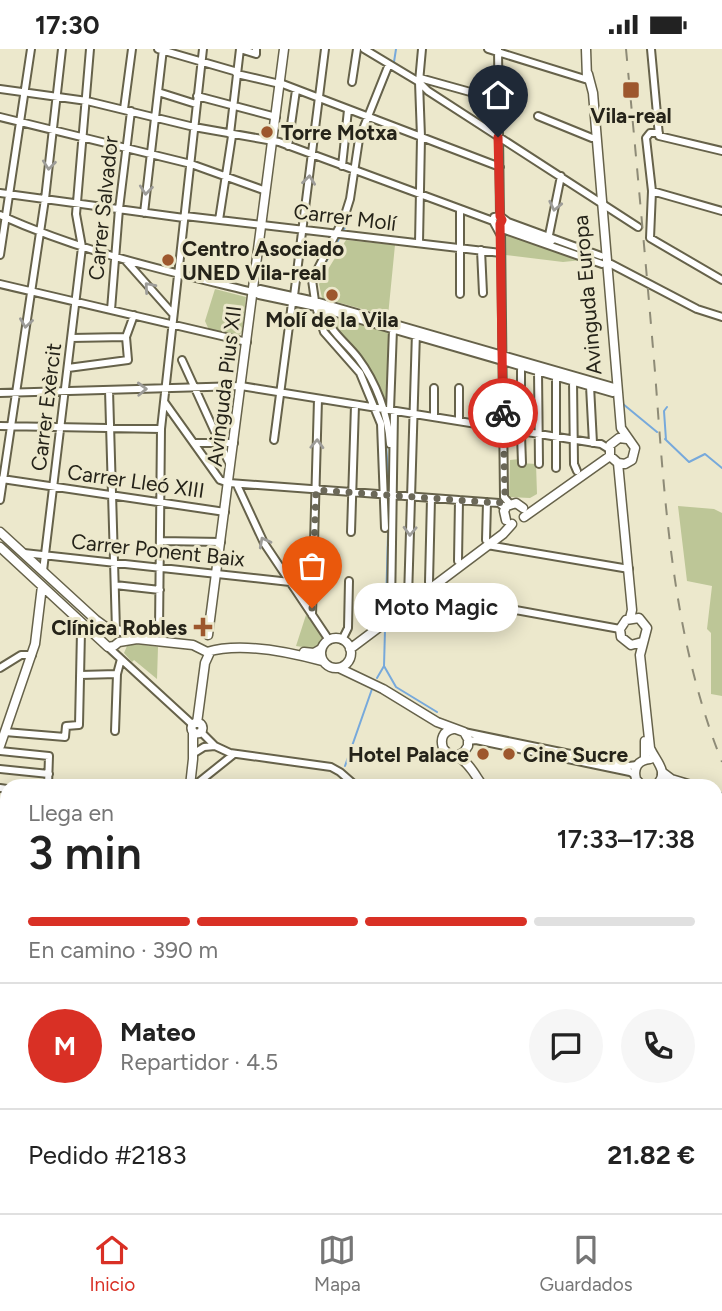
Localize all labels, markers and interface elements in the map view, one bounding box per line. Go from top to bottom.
text: 17:30 [35,9,100,41]
pin [468,65,528,137]
icon: home [479,76,517,114]
marker: Vila-real [621,80,641,100]
place label: Vila-real [590,103,672,128]
place label: Torre Motxa [281,120,397,145]
marker: Torre Motxa [259,124,275,140]
street label: Carrer Salvador [83,135,123,281]
one-way arrow [41,160,56,171]
one-way arrow [301,174,316,186]
one-way arrow [139,184,154,195]
street label: Carrer Molí [292,198,399,236]
one-way arrow [548,200,563,212]
street label: Avinguda Europa [568,214,606,376]
place label: Centro Asociado UNED Vila-real [182,236,344,285]
marker: Centro Asociado UNED Vila-real [160,252,176,268]
one-way arrow [145,283,158,296]
marker: Molí de la Vila [324,287,340,303]
street label: Avinguda Pius XII [202,304,246,468]
place label: Molí de la Vila [265,307,399,332]
one-way arrow [18,317,33,329]
street label: Carrer Exèrcit [26,341,66,472]
courier [468,378,538,448]
one-way arrow [136,381,147,396]
icon: bike [484,394,522,432]
one-way arrow [309,439,324,450]
street label: Carrer Lleó XIII [66,459,206,503]
one-way arrow [402,526,418,537]
street label: Carrer Ponent Baix [70,528,246,572]
pin [282,536,342,608]
one-way arrow [259,537,273,549]
icon: bag [293,547,331,585]
callout: Moto Magic [354,583,518,633]
text: Moto Magic [374,593,498,621]
place label: Clínica Robles [51,615,187,640]
marker: Clínica Robles [193,617,213,637]
place label: Hotel Palace [348,742,469,767]
place label: Cine Sucre [523,742,628,767]
marker: Hotel Palace [475,746,491,762]
marker: Cine Sucre [501,746,517,762]
text: Llega en [28,799,114,827]
text: 17:33–17:38 [557,823,695,855]
text: 3 min [28,825,142,881]
text: En camino · 390 m [28,936,218,964]
button: chat [529,1009,603,1083]
button: phone [621,1009,695,1083]
text: Mateo [120,1016,196,1048]
text: M [54,1030,76,1062]
text: Repartidor · 4.5 [120,1048,278,1076]
text: Pedido #2183 [28,1139,187,1171]
text: 21.82 € [607,1139,695,1171]
tab: Inicio [89,1231,135,1296]
tab: Mapa [314,1231,361,1296]
tab: Guardados [540,1231,633,1296]

